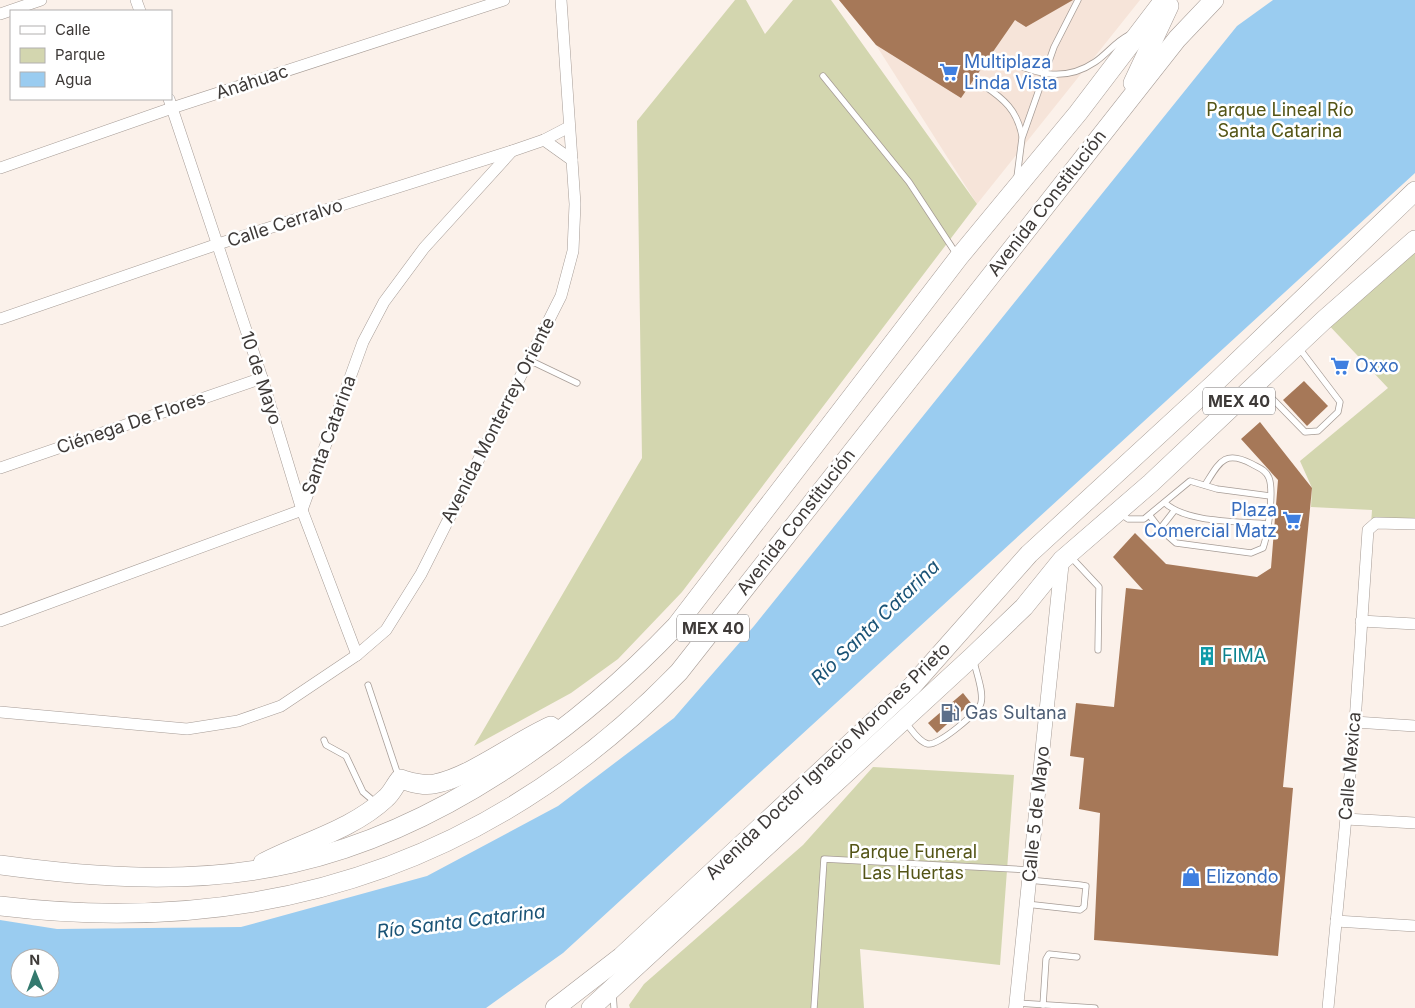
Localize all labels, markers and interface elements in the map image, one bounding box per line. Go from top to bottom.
legend [10,10,172,100]
text: Calle [55,20,90,39]
text: Parque [55,45,105,64]
place label: Multiplaza Linda Vista [964,51,1058,93]
street label: Anáhuac [213,60,291,103]
supermarket icon: Multiplaza Linda Vista [938,61,960,83]
text: Agua [55,70,92,89]
park label: Parque Lineal Río Santa Catarina [1206,99,1354,141]
street label: Avenida Constitución [983,125,1110,280]
street label: Calle Cerralvo [224,194,345,251]
street label: Avenida Monterrey Oriente [436,313,559,526]
street label: 10 de Mayo [237,328,286,427]
supermarket icon: Oxxo [1329,355,1351,377]
place label: Oxxo [1355,355,1399,376]
street label: Santa Catarina [297,373,360,497]
street label: Ciénega De Flores [54,387,208,458]
road number: MEX 40 [1203,388,1275,414]
street label: Avenida Constitución [732,444,859,599]
place label: Plaza Comercial Matz [1144,499,1277,541]
supermarket icon: Plaza Comercial Matz [1281,509,1303,531]
water label: Río Santa Catarina [806,555,945,690]
road number: MEX 40 [677,614,749,641]
street label: Avenida Doctor Ignacio Morones Prieto [701,638,954,884]
building icon: FIMA [1196,645,1218,667]
place label: FIMA [1222,645,1266,666]
fuel station icon: Gas Sultana [939,702,961,724]
place label: Gas Sultana [965,702,1067,723]
street label: Calle Mexica [1334,711,1365,821]
street label: Calle 5 de Mayo [1018,745,1053,883]
park label: Parque Funeral Las Huertas [849,841,977,883]
shop icon: Elizondo [1180,866,1202,888]
place label: Elizondo [1206,866,1278,887]
water label: Río Santa Catarina [375,900,547,943]
north arrow [10,948,60,998]
text: N [29,951,40,968]

